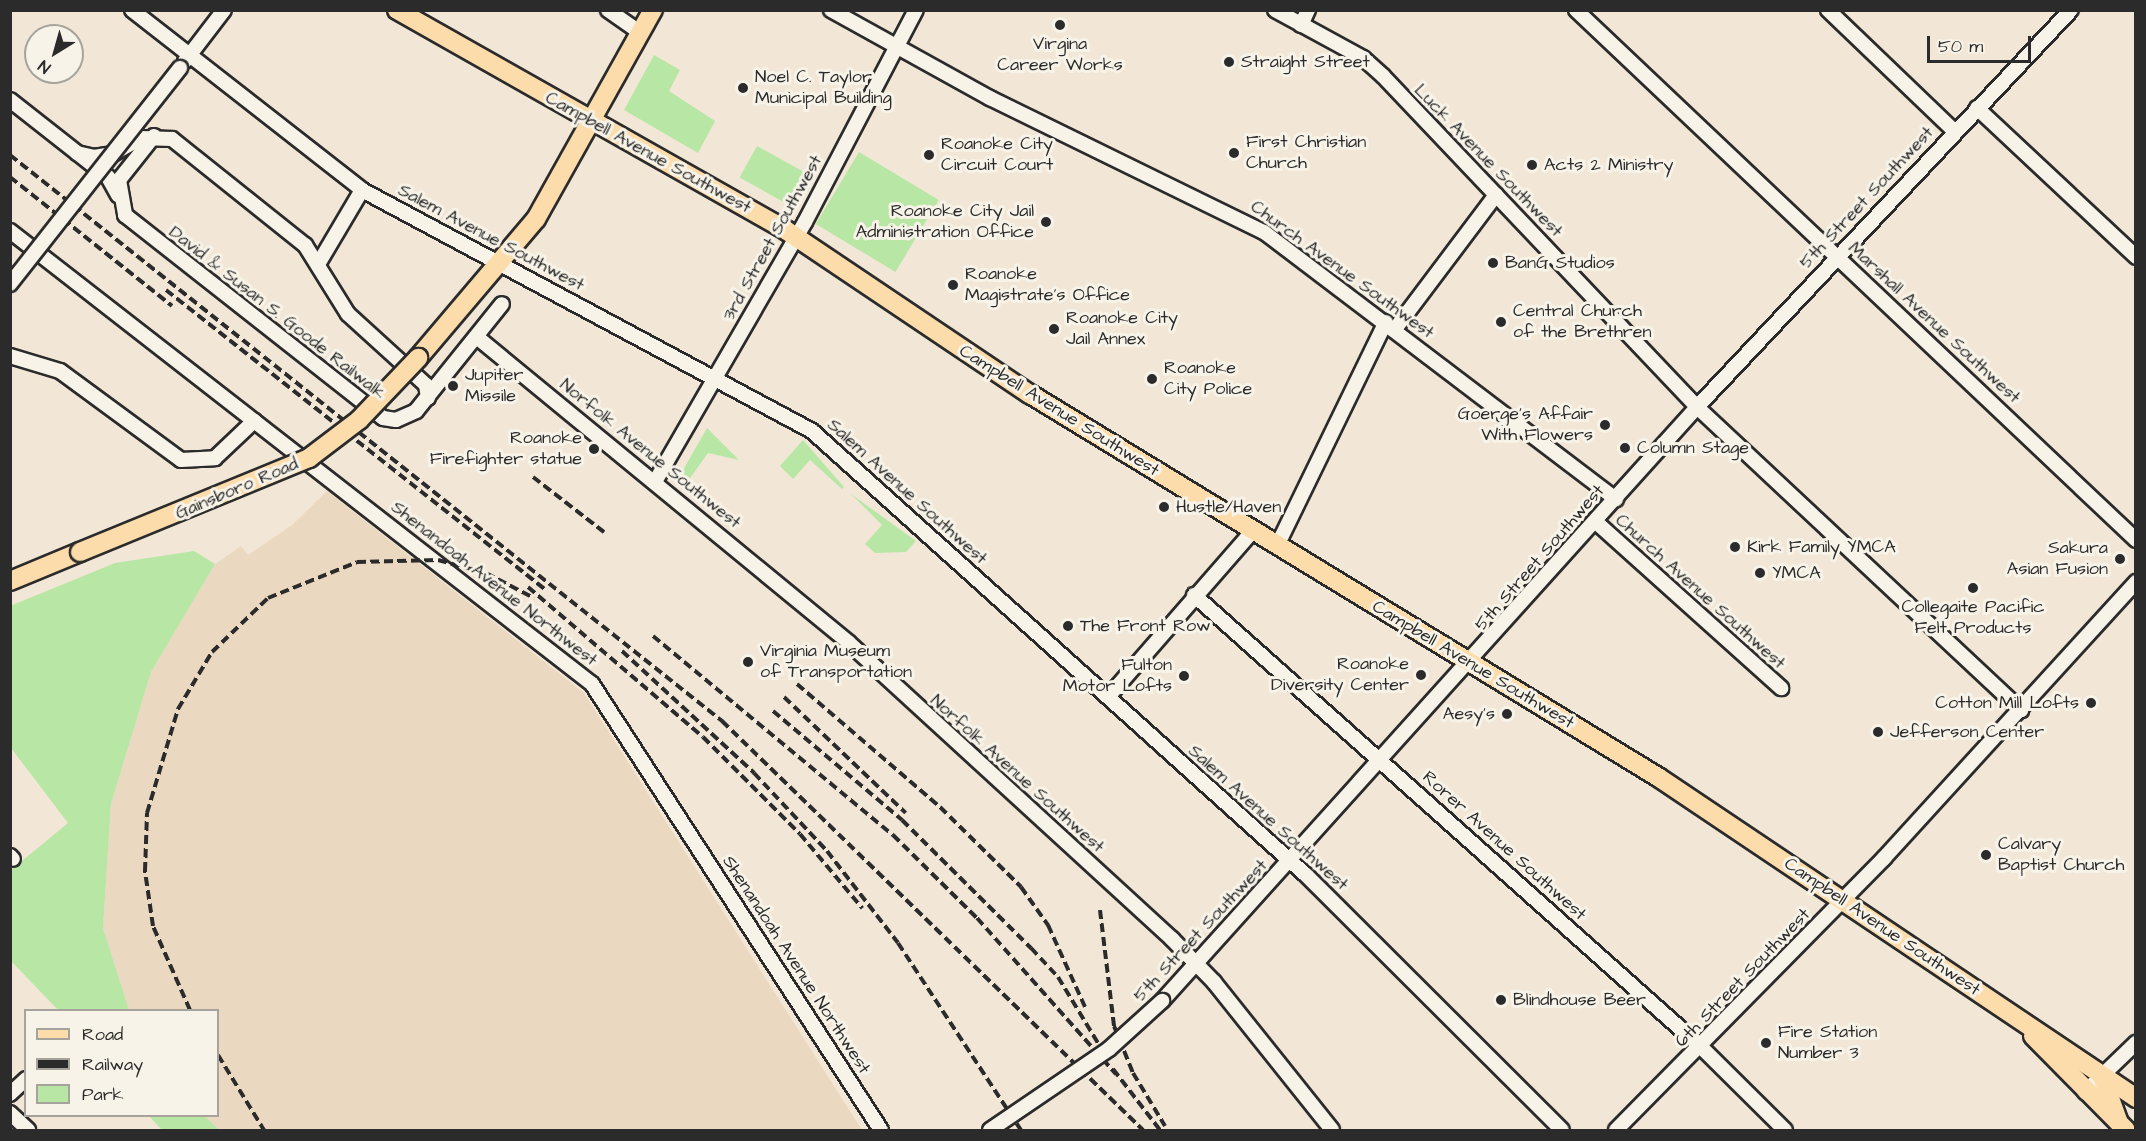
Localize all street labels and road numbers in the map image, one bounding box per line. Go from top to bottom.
street label: Luck Avenue Southwest [1409,80,1567,242]
street label: Campbell Avenue Southwest [541,87,755,219]
street label: 5th Street Southwest [1796,122,1938,274]
street label: 3rd Street Southwest [718,151,828,325]
street label: Salem Avenue Southwest [394,180,588,296]
street label: Church Avenue Southwest [1246,196,1438,344]
street label: David & Susan S. Goode Railwalk [164,222,390,404]
street label: Marshall Avenue Southwest [1844,238,2024,408]
street label: Campbell Avenue Southwest [955,340,1163,482]
street label: Norfolk Avenue Southwest [555,374,745,534]
street label: Salem Avenue Southwest [823,414,991,570]
street label: Gainsboro Road [172,453,302,525]
street label: 5th Street Southwest [1471,481,1609,635]
street label: Shenandoah Avenue Northwest [387,497,601,671]
street label: Church Avenue Southwest [1610,510,1790,674]
street label: Campbell Avenue Southwest [1368,596,1578,734]
street label: Norfolk Avenue Southwest [926,690,1108,858]
street label: Salem Avenue Southwest [1184,740,1352,896]
street label: Rorer Avenue Southwest [1418,767,1590,925]
street label: Shenandoah Avenue Northwest [717,852,875,1078]
street label: Campbell Avenue Southwest [1780,853,1984,1001]
street label: 5th Street Southwest [1130,855,1272,1007]
street label: 6th Street Southwest [1671,904,1815,1052]

